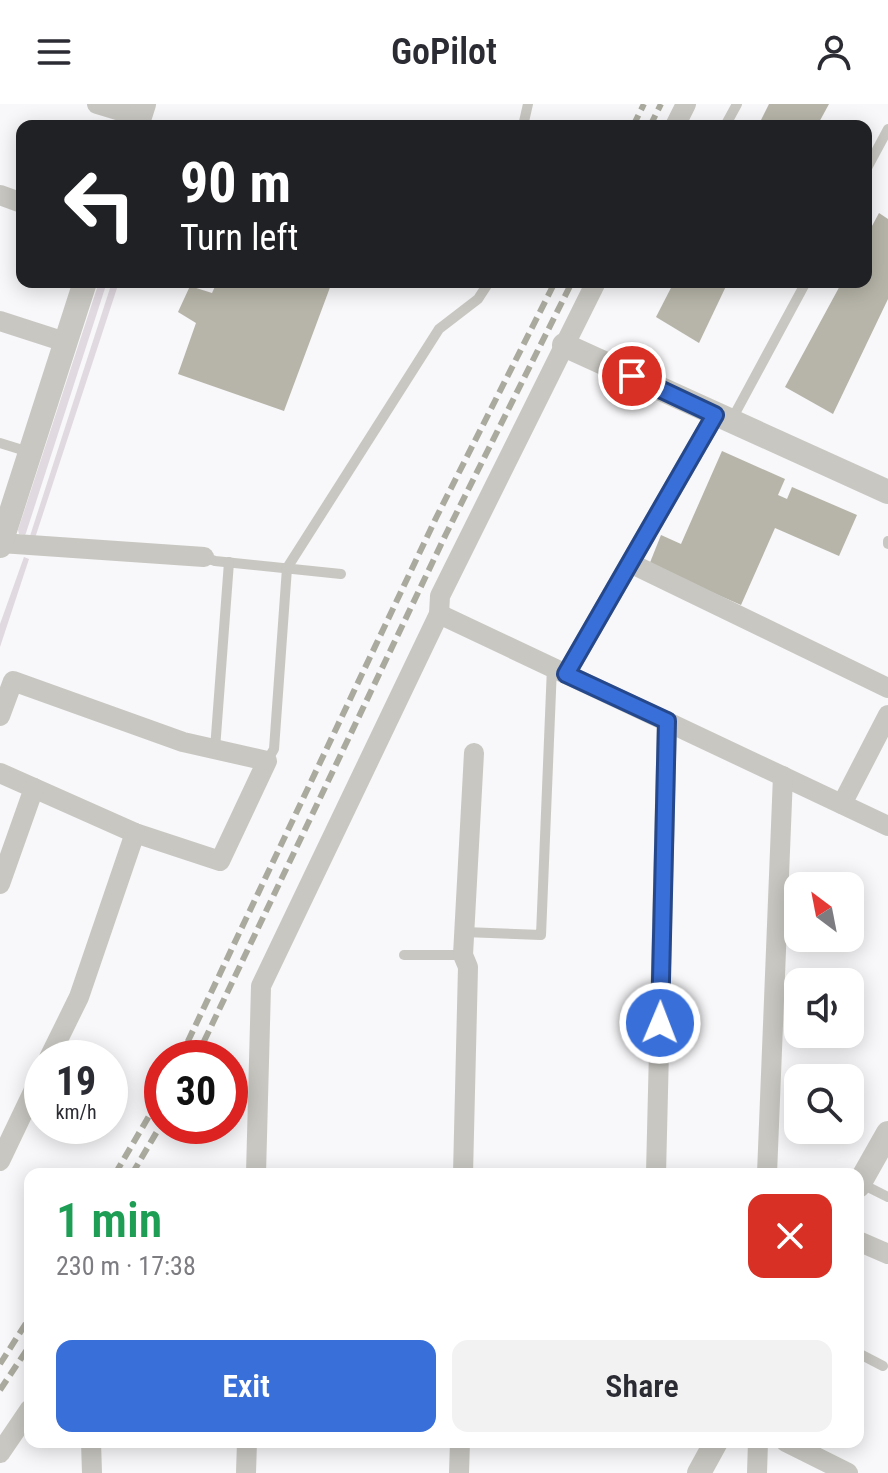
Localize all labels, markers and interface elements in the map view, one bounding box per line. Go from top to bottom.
icon: menu [32,30,76,74]
icon: person [812,30,856,74]
text: GoPilot [391,31,497,73]
text: 90 m [180,150,291,216]
icon: left [48,152,152,256]
text: Turn left [180,217,298,259]
pin [598,342,666,410]
icon: arrive [610,354,654,398]
north arrow [784,872,864,952]
map controls [784,872,864,1144]
button: sound [784,968,864,1048]
position arrow [618,981,702,1065]
speed limit sign: 30 [144,1040,248,1144]
text: 19 [56,1058,96,1105]
button: search [784,1064,864,1144]
text: km/h [55,1100,97,1124]
text: 1 min [56,1192,162,1249]
button: close [748,1194,832,1278]
text: 230 m · 17:38 [56,1251,196,1281]
button: Exit [56,1340,436,1432]
button: Share [452,1340,832,1432]

